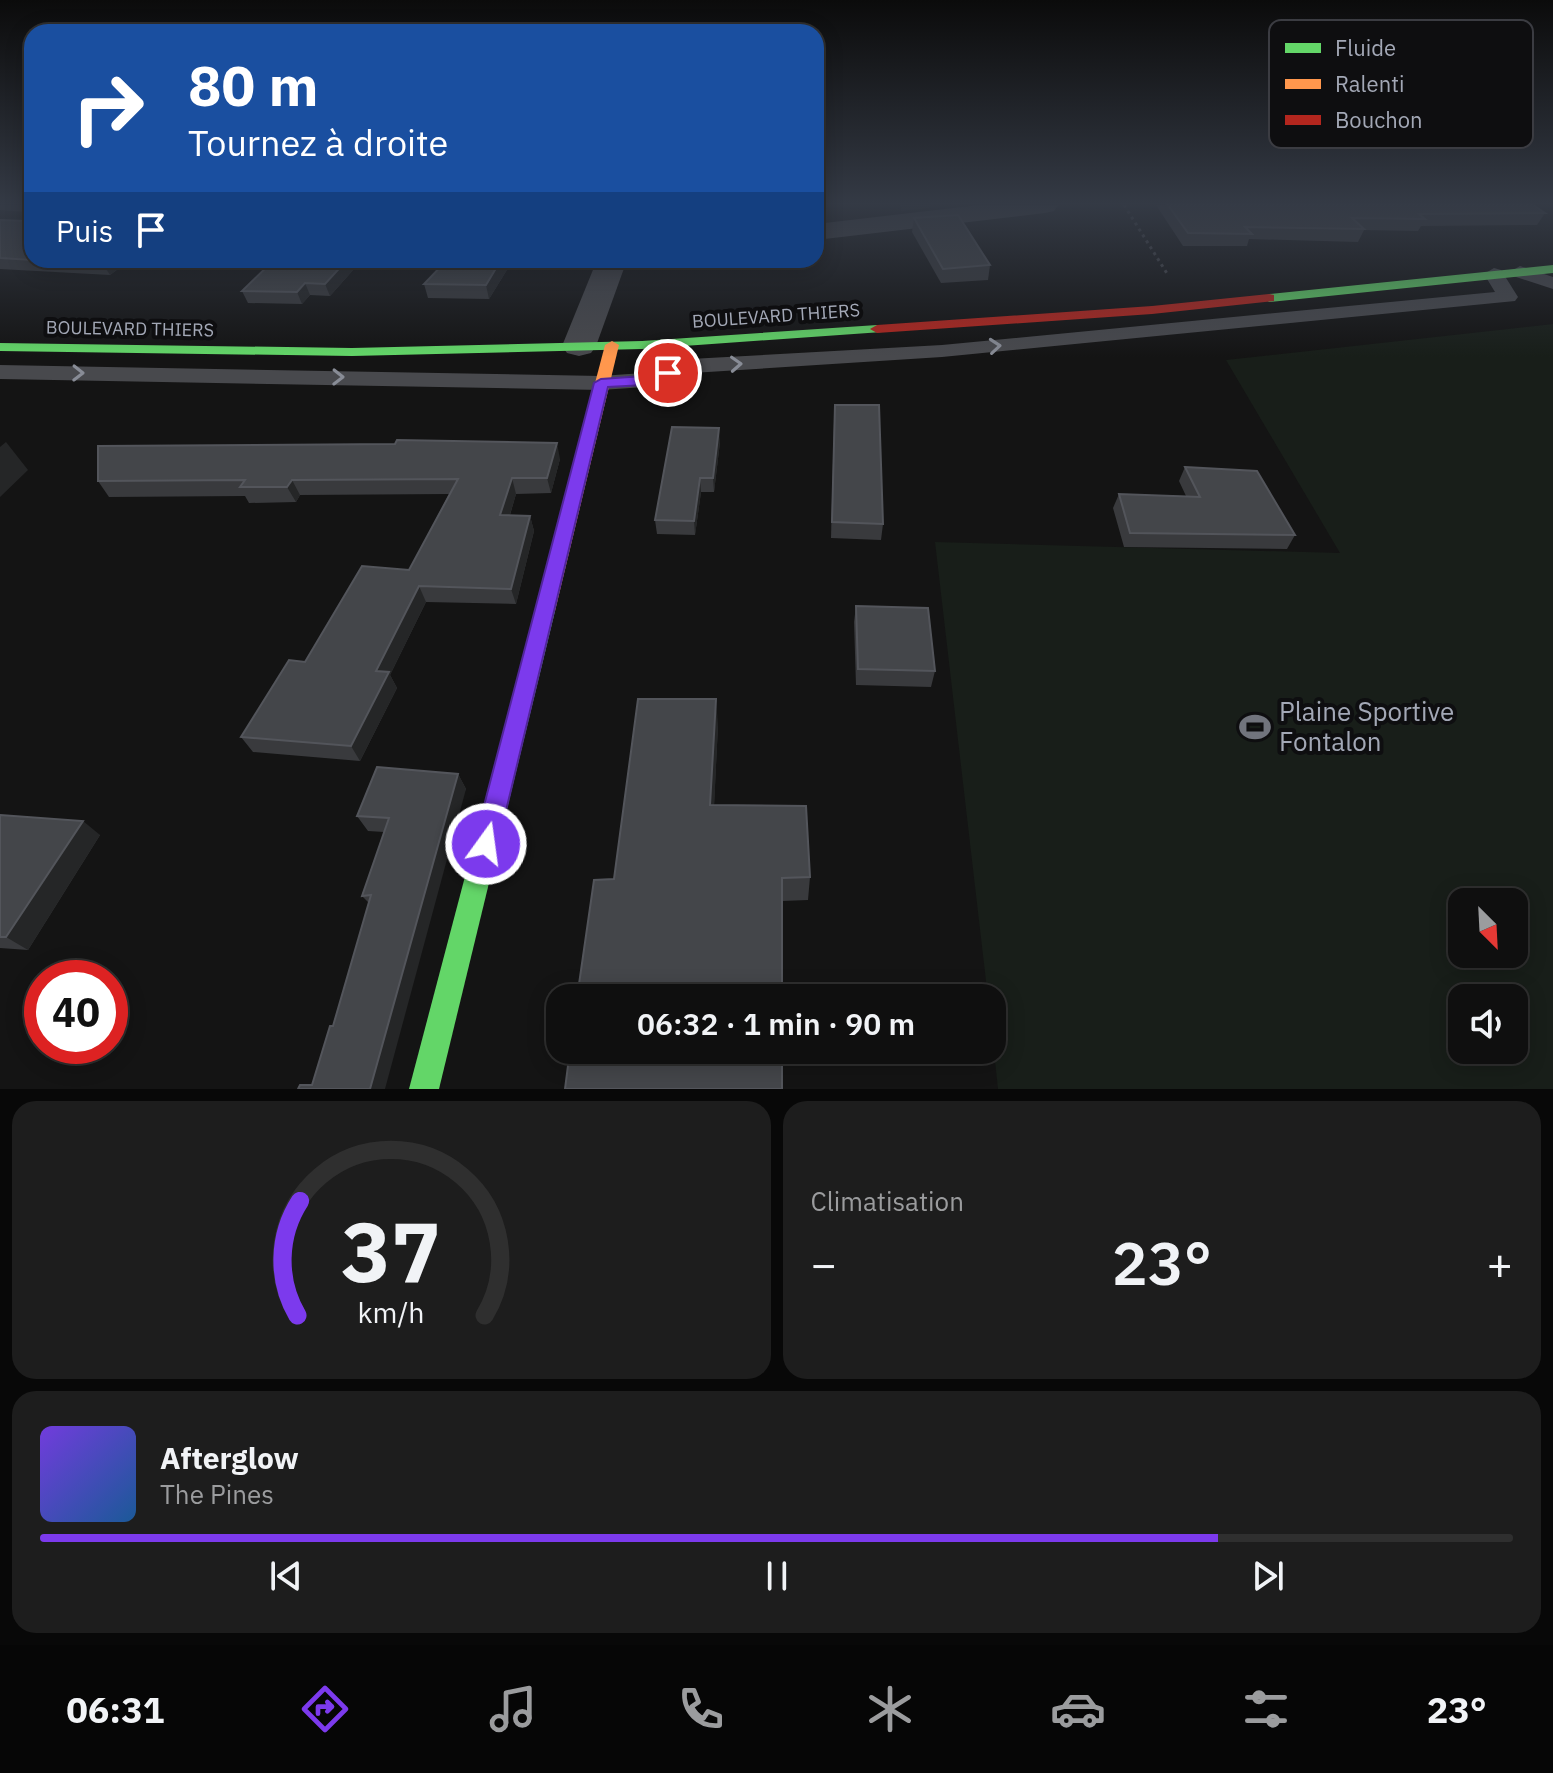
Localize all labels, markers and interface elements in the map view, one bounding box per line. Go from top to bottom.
legend [1269,20,1533,148]
text: Fluide [1335,33,1396,62]
text: 80 m [188,49,318,121]
icon: right [56,56,160,160]
text: Ralenti [1335,69,1404,98]
text: Bouchon [1335,105,1423,134]
text: Tournez à droite [188,119,448,166]
icon: arrive [129,208,173,252]
text: Puis [56,211,113,250]
street label: BOULEVARD THIERS [691,298,861,333]
street label: BOULEVARD THIERS [46,316,214,341]
one-way arrow [989,338,1002,355]
pin [634,339,702,407]
icon: arrive [646,351,690,395]
one-way arrow [730,355,742,372]
one-way arrow [72,365,85,382]
one-way arrow [332,369,345,386]
place label: Plaine Sportive Fontalon [1279,694,1454,758]
sports icon: Plaine Sportive Fontalon [1238,710,1272,744]
position arrow [444,802,528,886]
north arrow [1448,888,1528,968]
map controls [1448,888,1528,1064]
speed limit sign: 40 [24,960,128,1064]
button: sound [1448,984,1528,1064]
text: 06:32 · 1 min · 90 m [637,1004,915,1043]
text: Climatisation [811,1184,964,1218]
text: 37 [341,1197,441,1305]
text: 23° [1112,1223,1212,1302]
text: − [811,1235,837,1292]
text: + [1487,1235,1513,1292]
text: km/h [358,1294,425,1331]
text: Afterglow [160,1438,299,1477]
text: The Pines [160,1477,274,1511]
icon: previous [264,1554,308,1598]
icon: pause [755,1554,799,1598]
icon: next [1246,1554,1290,1598]
icon: directions [297,1681,353,1737]
icon: music [485,1681,541,1737]
icon: phone [673,1681,729,1737]
icon: climate [862,1681,918,1737]
icon: car [1050,1681,1106,1737]
icon: filters [1238,1681,1294,1737]
text: 06:31 [66,1686,164,1733]
text: 23° [1427,1686,1487,1733]

